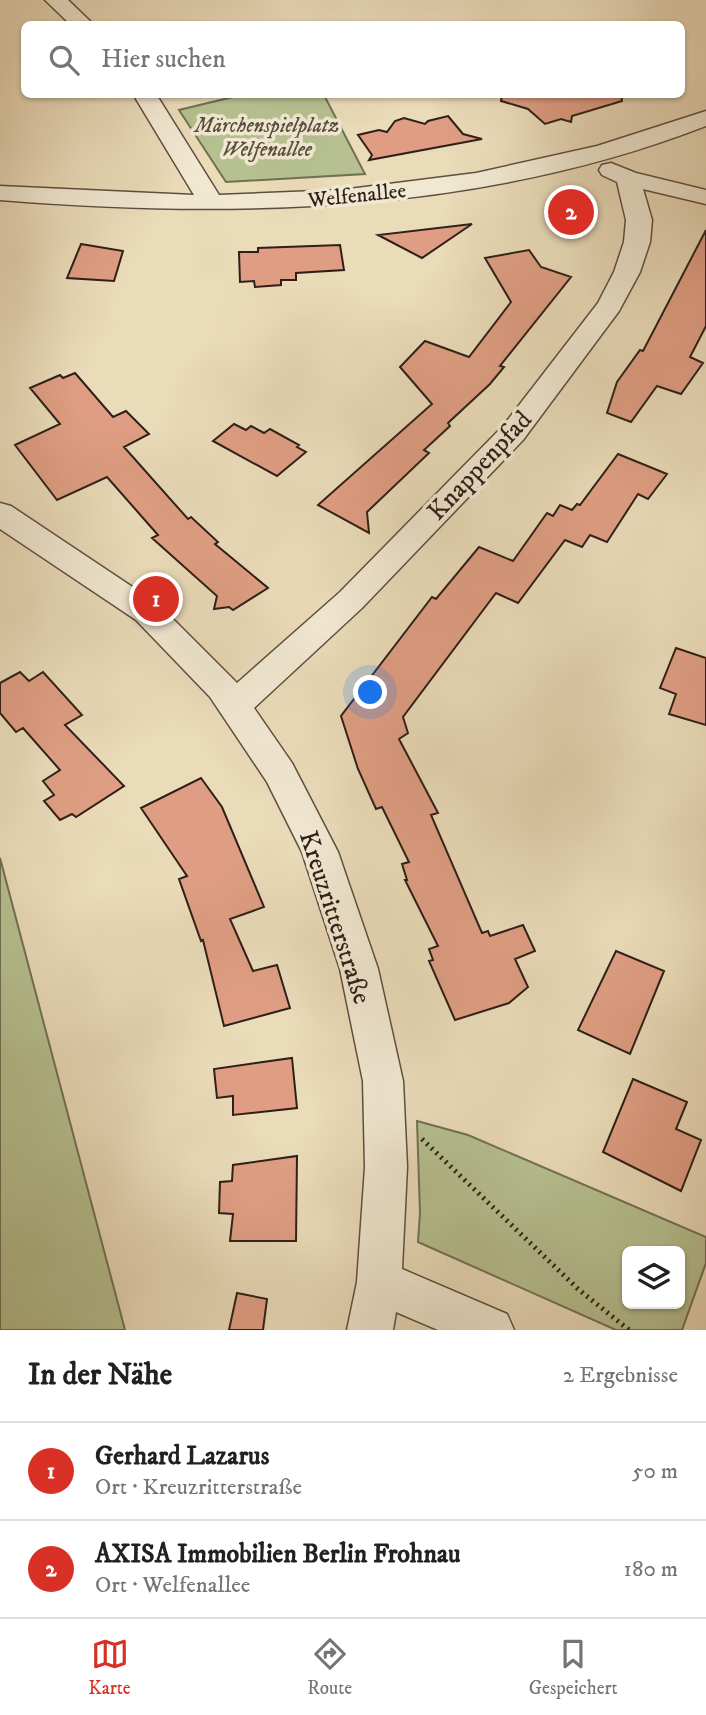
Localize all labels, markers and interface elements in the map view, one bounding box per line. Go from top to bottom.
search box [21,21,685,98]
icon: search [45,41,83,79]
text: Hier suchen [101,43,226,76]
park label: Märchenspielplatz Welfenallee [193,113,339,163]
street label: Welfenallee [306,178,408,214]
pin: 2 [548,186,594,238]
street label: Knappenpfad [421,404,539,528]
pin: 1 [133,573,179,625]
your location [353,675,387,709]
street label: Kreuzritterstraße [291,827,378,1008]
map controls [622,1246,685,1309]
button: layers [622,1246,685,1309]
text: In der Nähe [28,1357,172,1394]
text: 2 Ergebnisse [563,1361,678,1390]
text: Gerhard Lazarus [95,1440,269,1473]
text: 1 [47,1457,55,1486]
text: 50 m [632,1457,678,1486]
text: Ort · Kreuzritterstraße [95,1473,302,1502]
text: AXISA Immobilien Berlin Frohnau [95,1538,461,1571]
text: 2 [45,1555,57,1584]
text: 180 m [623,1555,678,1584]
text: Ort · Welfenallee [95,1571,250,1600]
tab: Karte [88,1635,131,1700]
tab: Route [307,1635,352,1700]
tab: Gespeichert [529,1635,618,1700]

